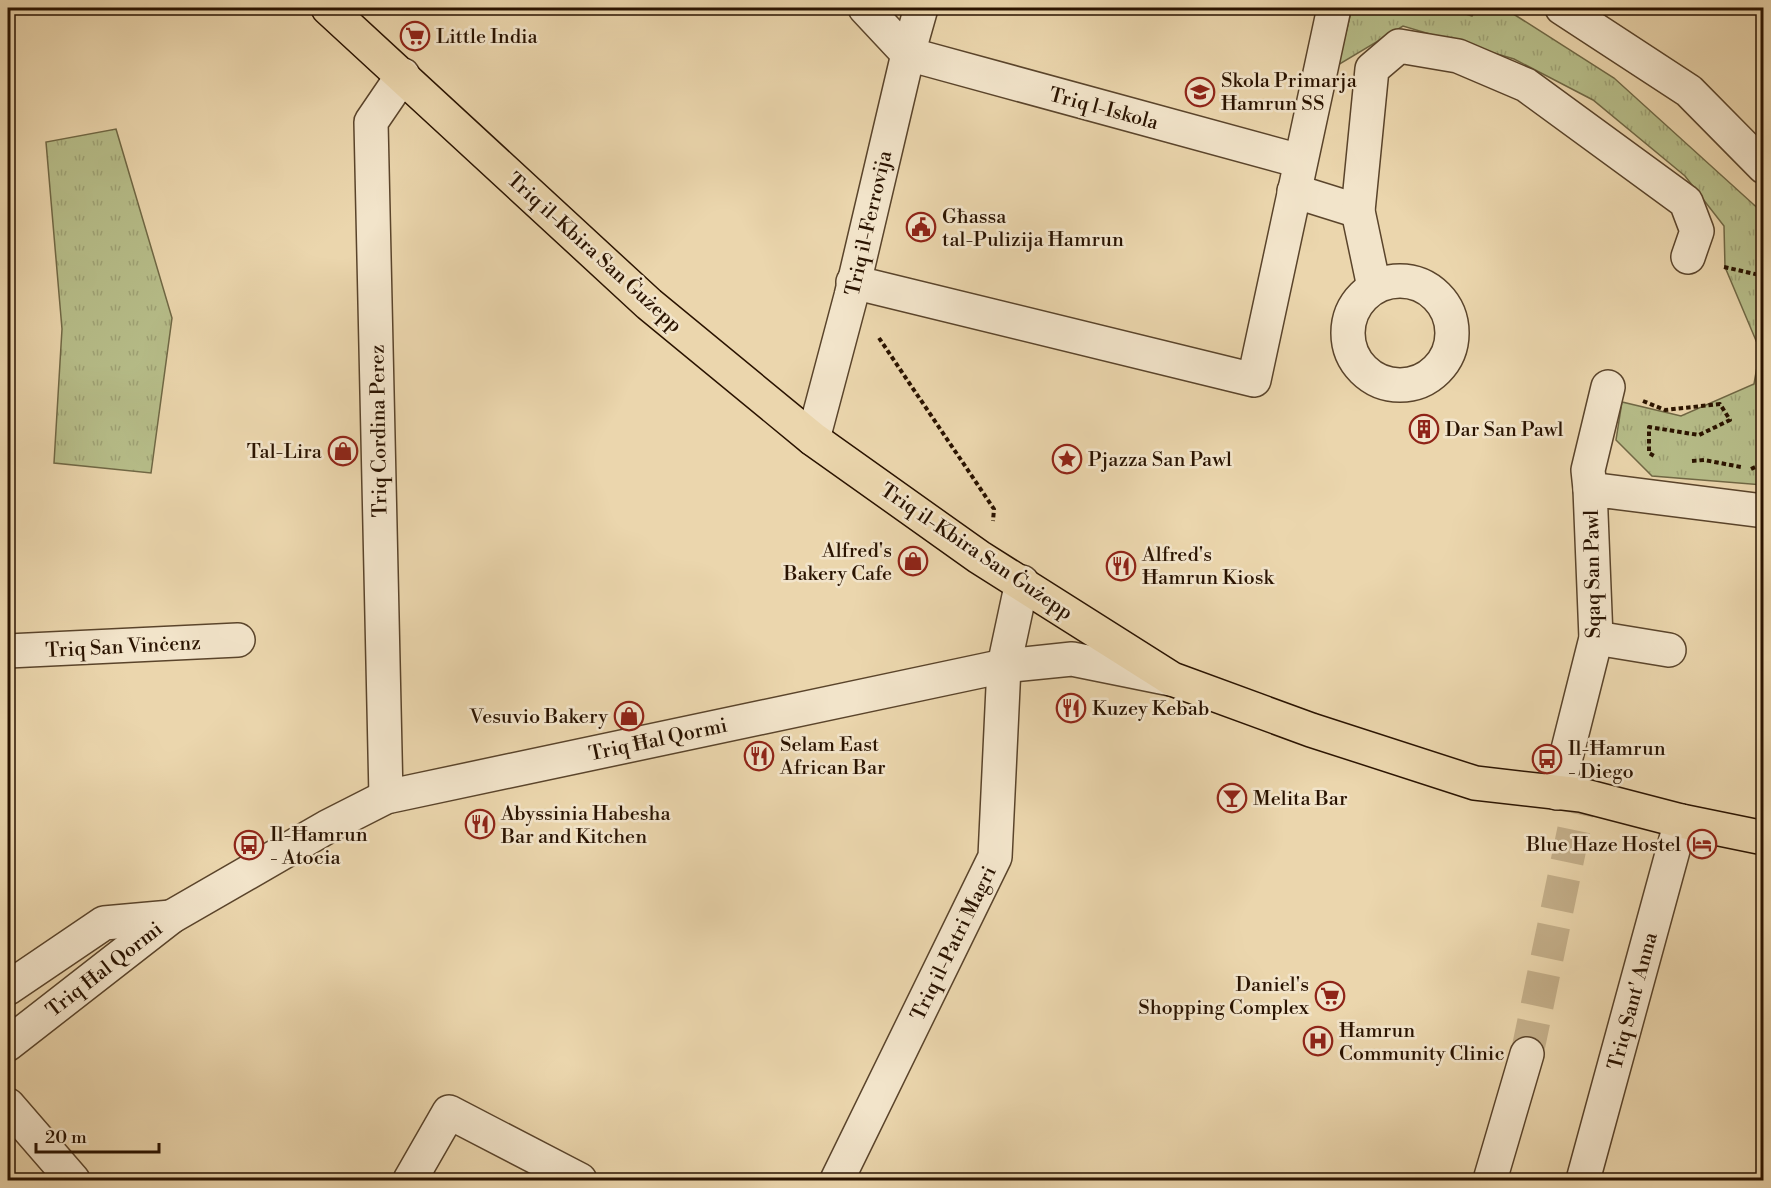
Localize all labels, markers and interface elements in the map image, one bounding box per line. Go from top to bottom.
supermarket icon: Little India [399,20,431,52]
place label: Little India [436,25,539,50]
place label: Skola Primarja Ħamrun SS [1221,69,1358,117]
school or university icon: Skola Primarja Ħamrun SS [1184,76,1216,108]
street label: Triq l-Iskola [1046,83,1162,136]
street label: Triq il-Ferrovija [841,148,898,298]
street label: Triq il-Kbira San Ġużepp [501,167,687,338]
place label: Għassa tal-Pulizija Ħamrun [942,205,1124,253]
public building icon: Għassa tal-Pulizija Ħamrun [905,211,937,243]
street label: Triq Cordina Perez [365,344,394,518]
building icon: Dar San Pawl [1408,413,1440,445]
place label: Dar San Pawl [1445,418,1563,443]
shop icon: Tal-Lira [327,435,359,467]
place label: Tal-Lira [247,440,323,465]
place icon: Pjazza San Pawl [1051,443,1083,475]
place label: Pjazza San Pawl [1088,448,1232,473]
street label: Triq il-Kbira San Ġużepp [875,478,1078,626]
street label: Sqaq San Pawl [1580,509,1607,639]
place label: Alfred's Bakery Cafe [782,539,892,587]
place label: Alfred's Ħamrun Kiosk [1141,543,1275,591]
shop icon: Alfred's Bakery Cafe [897,545,929,577]
restaurant icon: Alfred's Ħamrun Kiosk [1105,550,1137,582]
street label: Triq San Vinċenz [45,631,201,664]
restaurant icon: Kuzey Kebab [1055,692,1087,724]
place label: Kuzey Kebab [1092,697,1209,722]
shop icon: Vesuvio Bakery [613,700,645,732]
place label: Vesuvio Bakery [469,705,608,730]
street label: Triq Ħal Qormi [587,714,730,767]
place label: Selam East African Bar [779,733,886,781]
place label: Il-Ħamrun - Diego [1568,737,1666,785]
restaurant icon: Selam East African Bar [743,740,775,772]
bus stop icon: Il-Ħamrun - Diego [1531,743,1563,775]
bar icon: Melita Bar [1216,782,1248,814]
place label: Melita Bar [1253,787,1348,812]
place label: Abyssinia Habesha Bar and Kitchen [500,802,671,850]
restaurant icon: Abyssinia Habesha Bar and Kitchen [464,808,496,840]
place label: Il-Ħamrun - Atocia [270,823,368,871]
hotel icon: Blue Haze Hostel [1686,828,1718,860]
bus stop icon: Il-Ħamrun - Atocia [233,829,265,861]
place label: Blue Haze Hostel [1525,833,1681,858]
street label: Triq il-Patri Magri [906,862,1003,1025]
street label: Triq Ħal Qormi [42,917,168,1023]
street label: Triq Sant' Anna [1603,929,1664,1073]
place label: Daniel's Shopping Complex [1138,973,1310,1021]
supermarket icon: Daniel's Shopping Complex [1314,980,1346,1012]
place label: Ħamrun Community Clinic [1339,1019,1505,1067]
hospital icon: Ħamrun Community Clinic [1302,1025,1334,1057]
scale bar [36,1116,159,1154]
text: 20 m [45,1126,87,1149]

